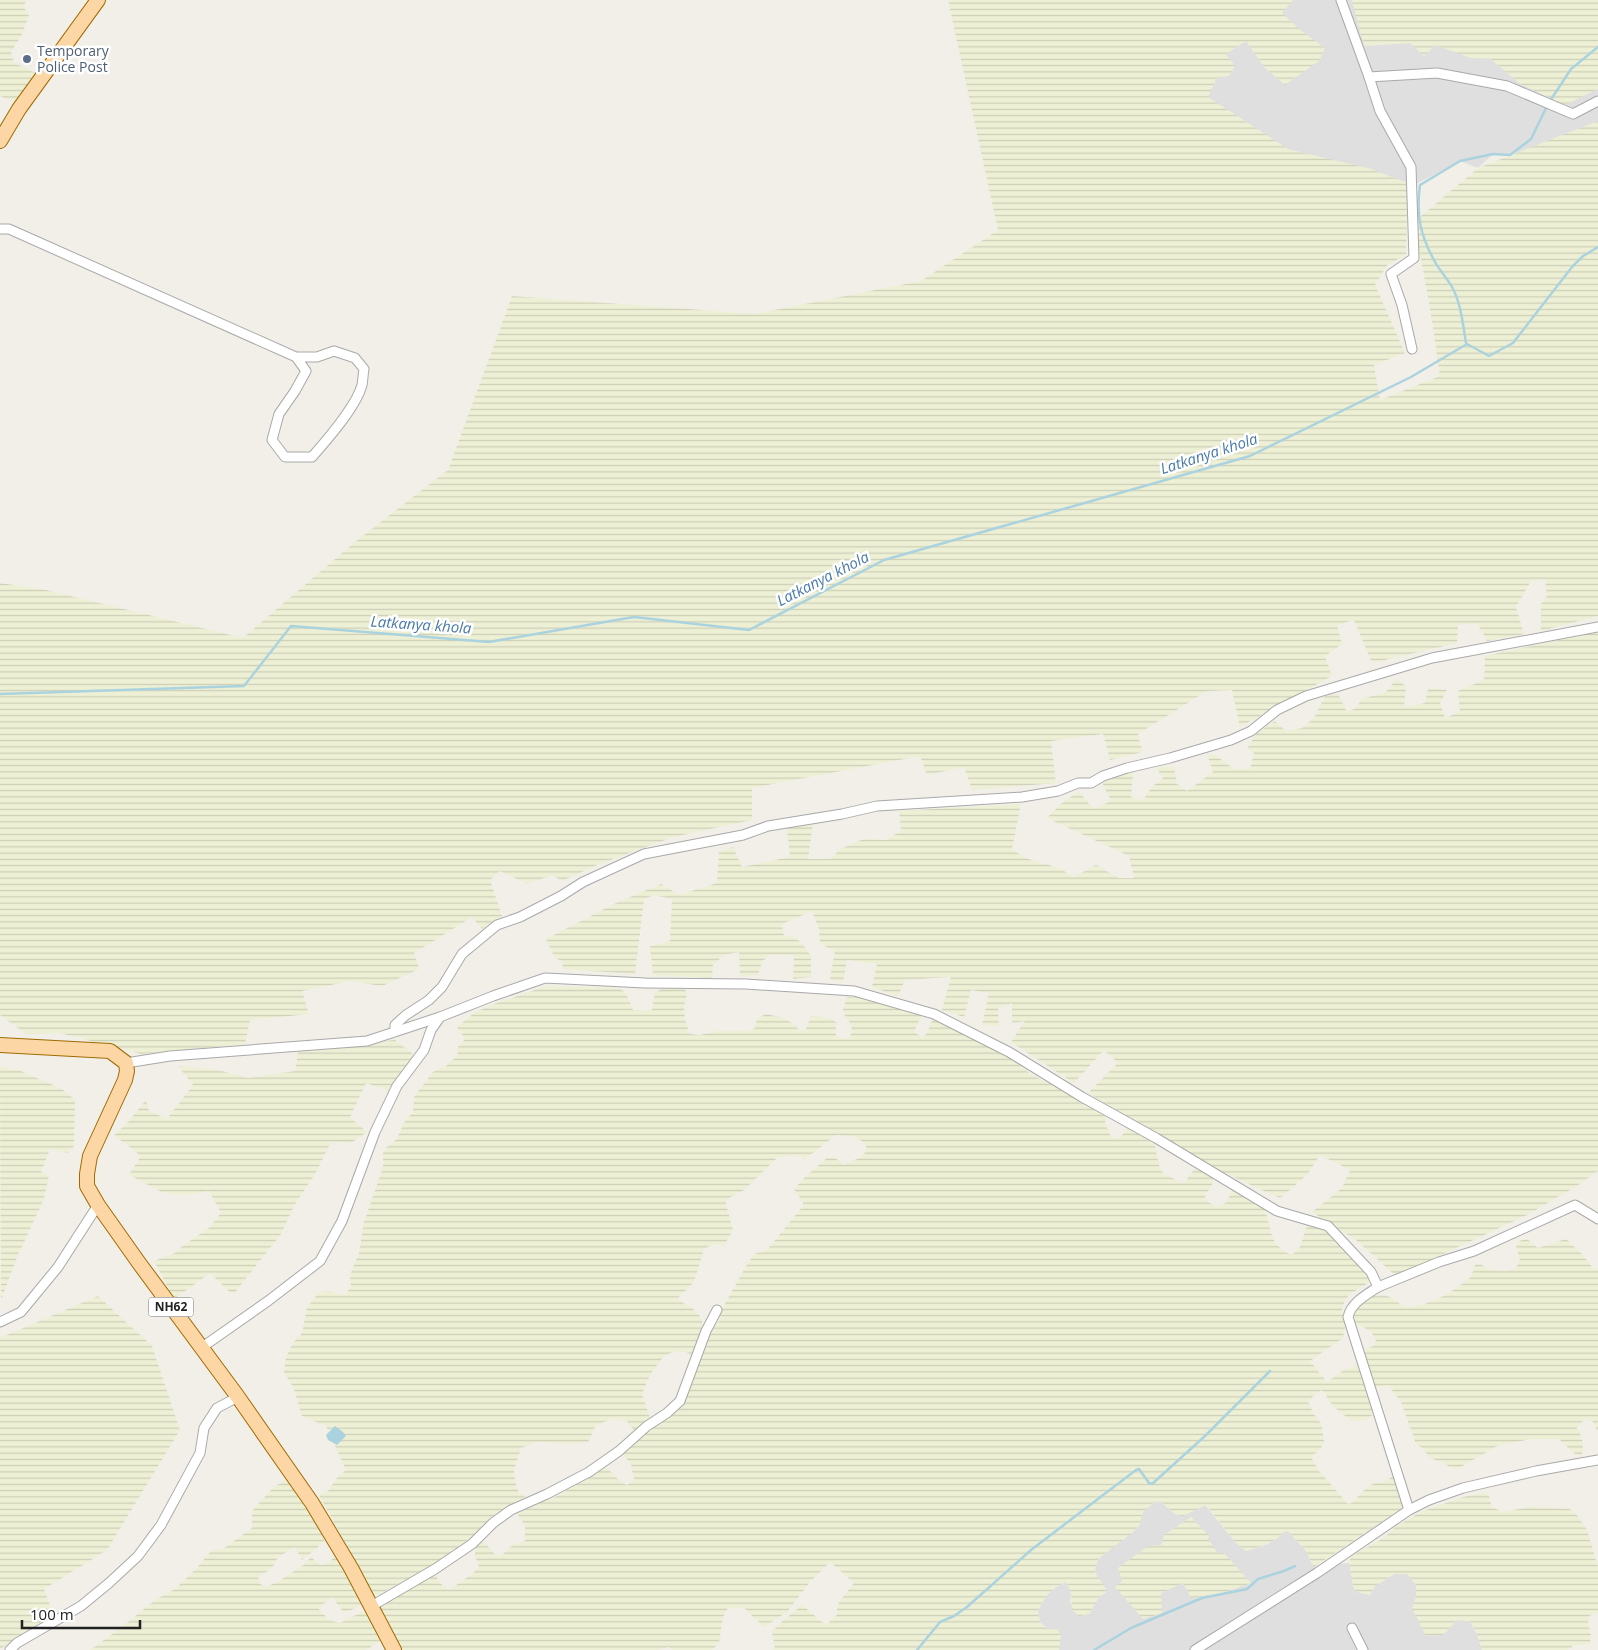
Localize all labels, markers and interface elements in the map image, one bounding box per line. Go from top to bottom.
place label: Temporary Police Post [37,41,110,76]
marker: Temporary Police Post [21,53,33,65]
water label: Latkanya khola [1158,428,1260,478]
water label: Latkanya khola [773,546,873,610]
water label: Latkanya khola [370,611,473,638]
road number: NH62 [148,1298,194,1316]
scale bar [22,1598,140,1630]
text: 100 m [30,1604,74,1624]

